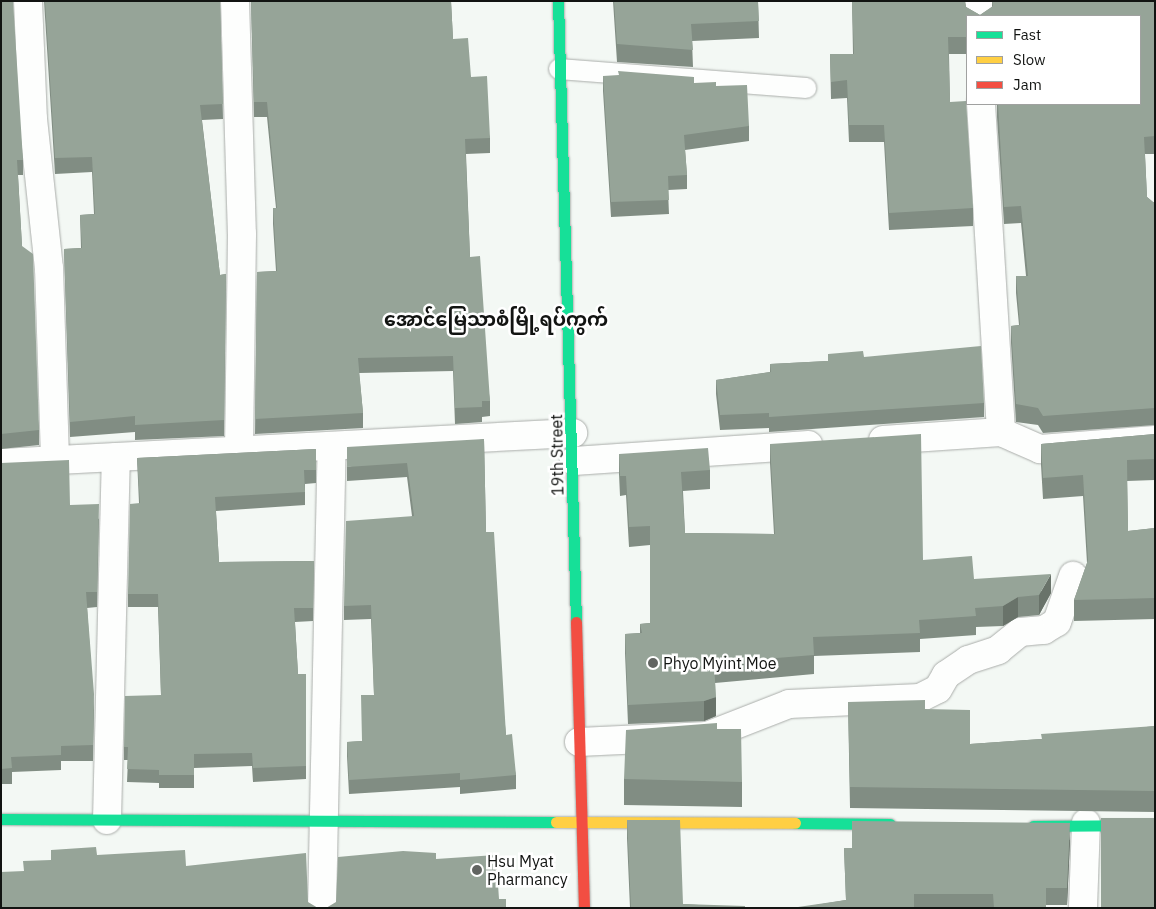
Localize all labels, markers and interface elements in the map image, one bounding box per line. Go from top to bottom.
legend [966,15,1141,105]
text: Fast [1013,25,1041,44]
text: Slow [1013,50,1046,69]
text: Jam [1013,75,1042,94]
district label: အောင်မြေသာစံမြို့ရပ်ကွက် [384,309,608,331]
street label: 19th Street [547,414,567,496]
place label: Phyo Myint Moe [663,653,776,673]
marker: Phyo Myint Moe [647,657,659,669]
place label: Hsu Myat Pharmancy [487,851,568,889]
marker: Hsu Myat Pharmancy [471,864,483,876]

